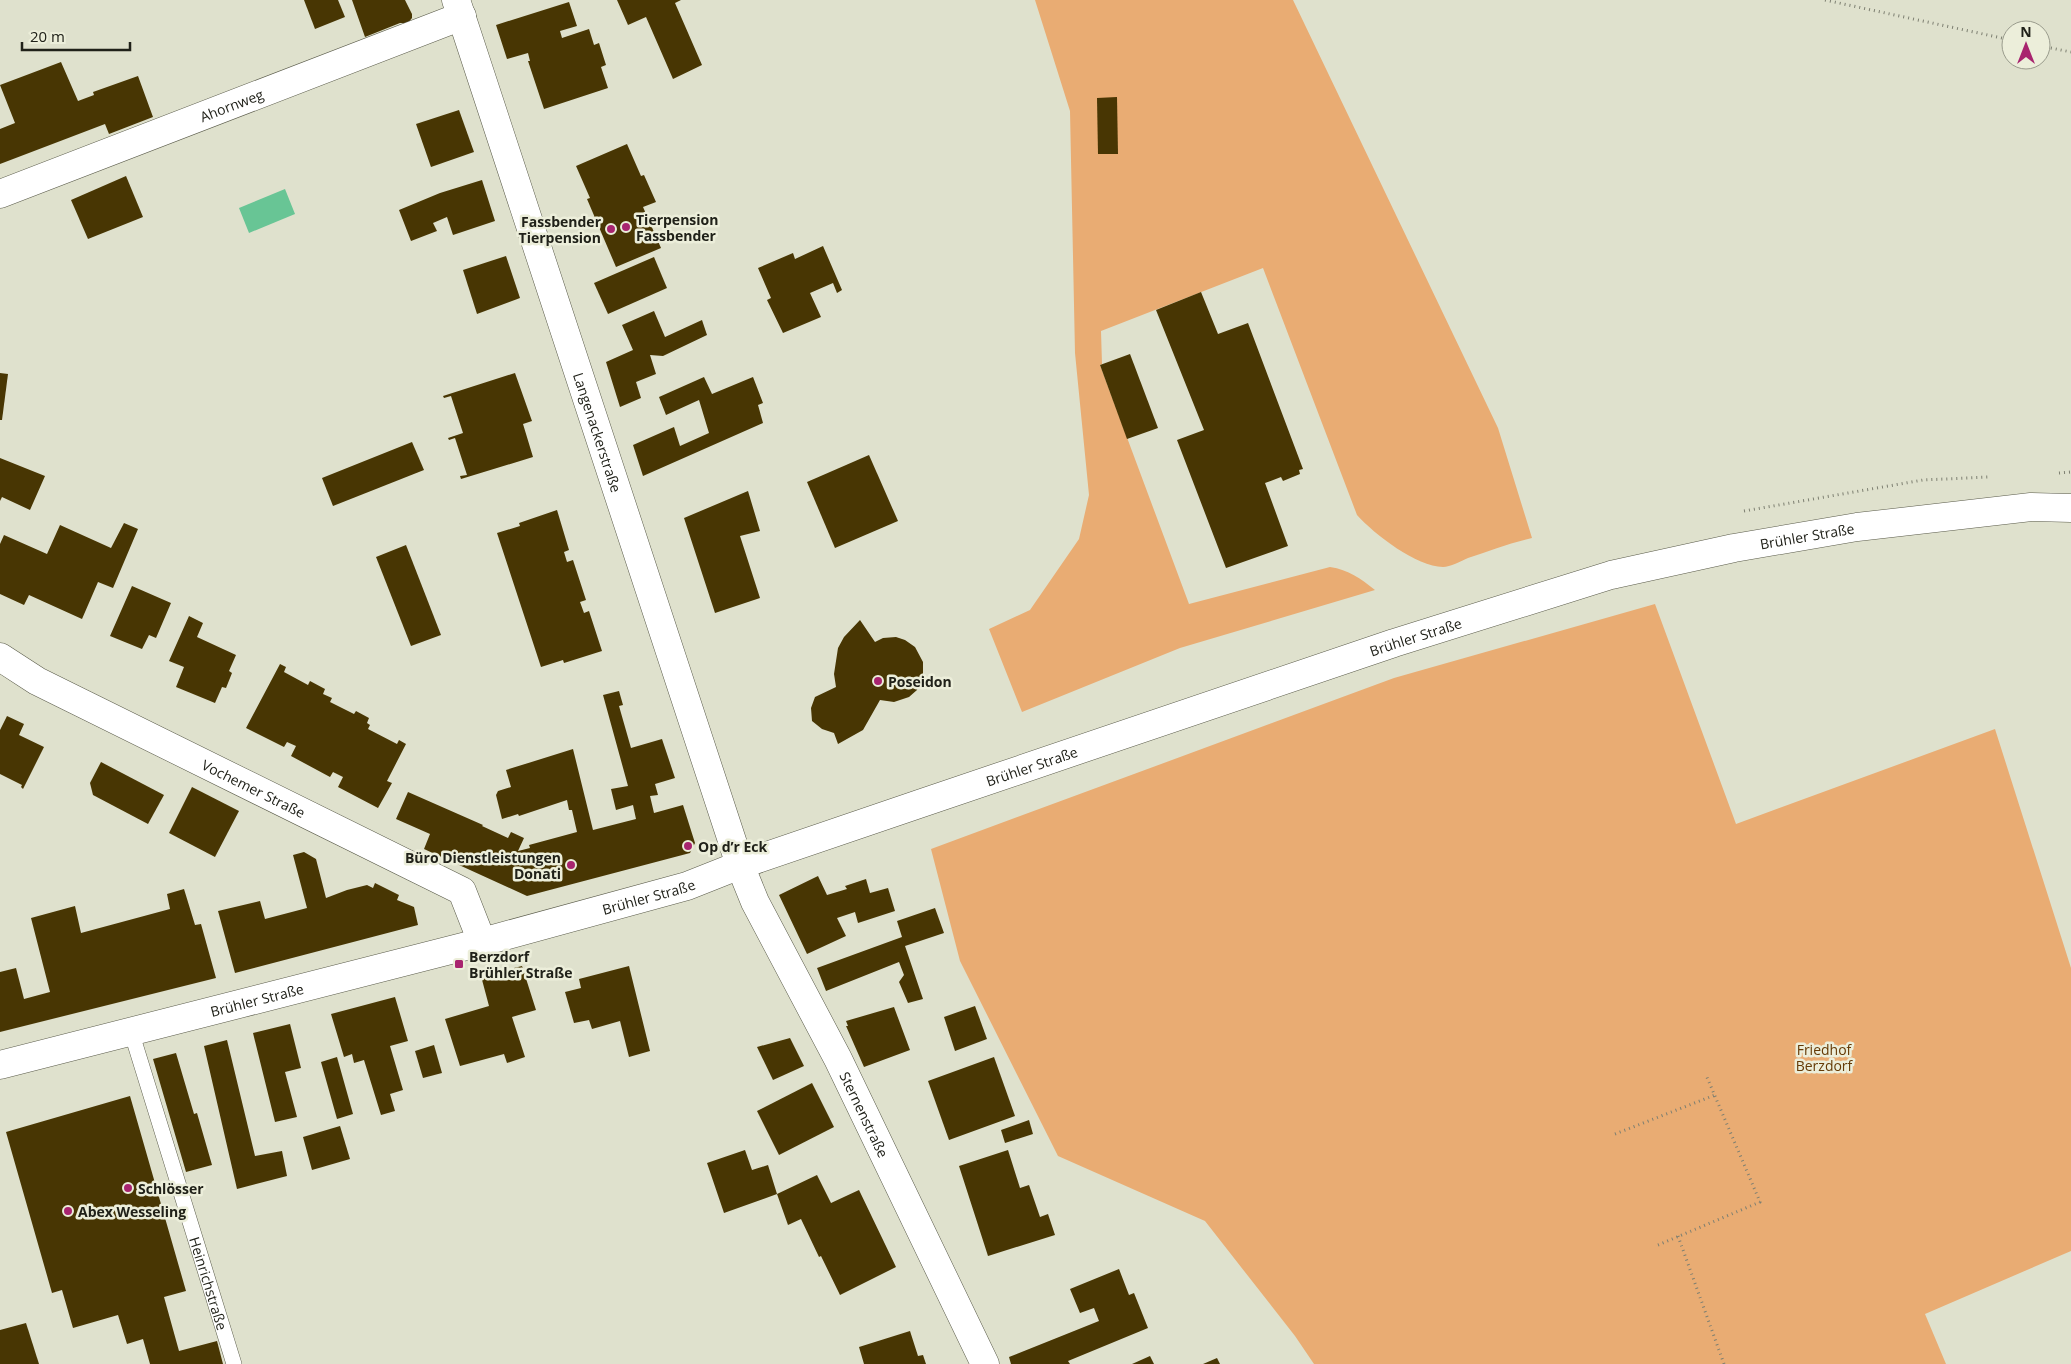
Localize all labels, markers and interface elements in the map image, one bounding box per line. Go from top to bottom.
scale bar [22,20,130,52]
north arrow [2001,20,2051,70]
text: N [2020,22,2032,41]
text: 20 m [30,26,65,46]
street label: Ahornweg [197,84,266,126]
place label: Tierpension Fassbender [636,210,718,245]
place label: Fassbender Tierpension [519,212,602,247]
marker: Tierpension Fassbender [620,221,632,233]
marker: Fassbender Tierpension [605,223,617,235]
street label: Langenackerstraße [569,370,626,495]
street label: Brühler Straße [1758,518,1856,553]
street label: Brühler Straße [1367,613,1464,660]
place label: Poseidon [888,672,952,691]
marker: Poseidon [872,675,884,687]
street label: Brühler Straße [983,741,1080,790]
street label: Vochemer Straße [199,755,309,822]
place label: Op d’r Eck [698,837,768,856]
marker: Op d’r Eck [682,840,694,852]
place label: Büro Dienstleistungen Donati [405,848,561,883]
marker: Büro Dienstleistungen Donati [565,859,577,871]
street label: Brühler Straße [600,874,698,918]
place label: Berzdorf Brühler Straße [469,947,573,982]
marker: Berzdorf Brühler Straße [453,958,465,970]
street label: Brühler Straße [208,978,306,1020]
park label: Friedhof Berzdorf [1796,1040,1854,1075]
street label: Sternenstraße [836,1068,894,1161]
place label: Schlösser [138,1179,204,1198]
marker: Schlösser [122,1182,134,1194]
place label: Abex Wesseling [78,1202,186,1221]
marker: Abex Wesseling [62,1205,74,1217]
street label: Heinrichstraße [186,1234,232,1332]

